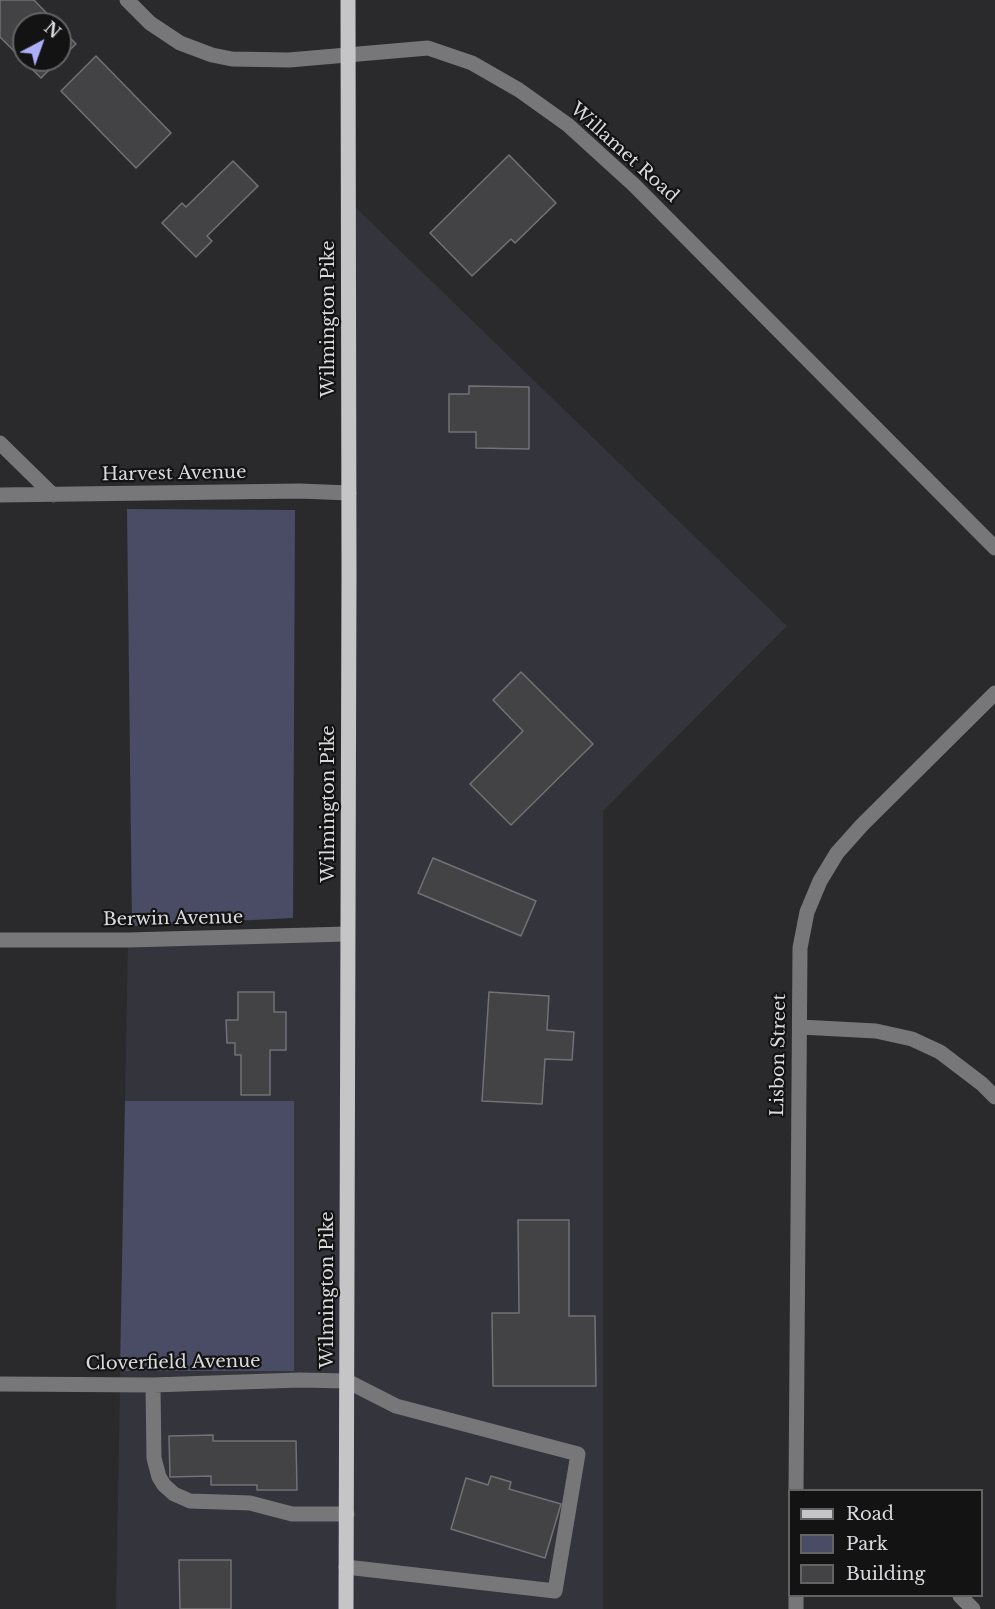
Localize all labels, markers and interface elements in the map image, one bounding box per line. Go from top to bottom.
north arrow [12,12,72,72]
text: N [40,17,65,42]
street label: Willamet Road [565,99,683,207]
street label: Wilmington Pike [318,240,340,398]
street label: Harvest Avenue [101,462,247,486]
street label: Wilmington Pike [318,725,340,883]
street label: Berwin Avenue [103,907,243,931]
street label: Lisbon Street [767,993,791,1117]
street label: Wilmington Pike [317,1211,339,1369]
street label: Cloverfield Avenue [85,1351,261,1375]
legend [788,1489,983,1597]
text: Road [846,1503,894,1525]
text: Park [846,1533,888,1555]
text: Building [846,1563,925,1585]

